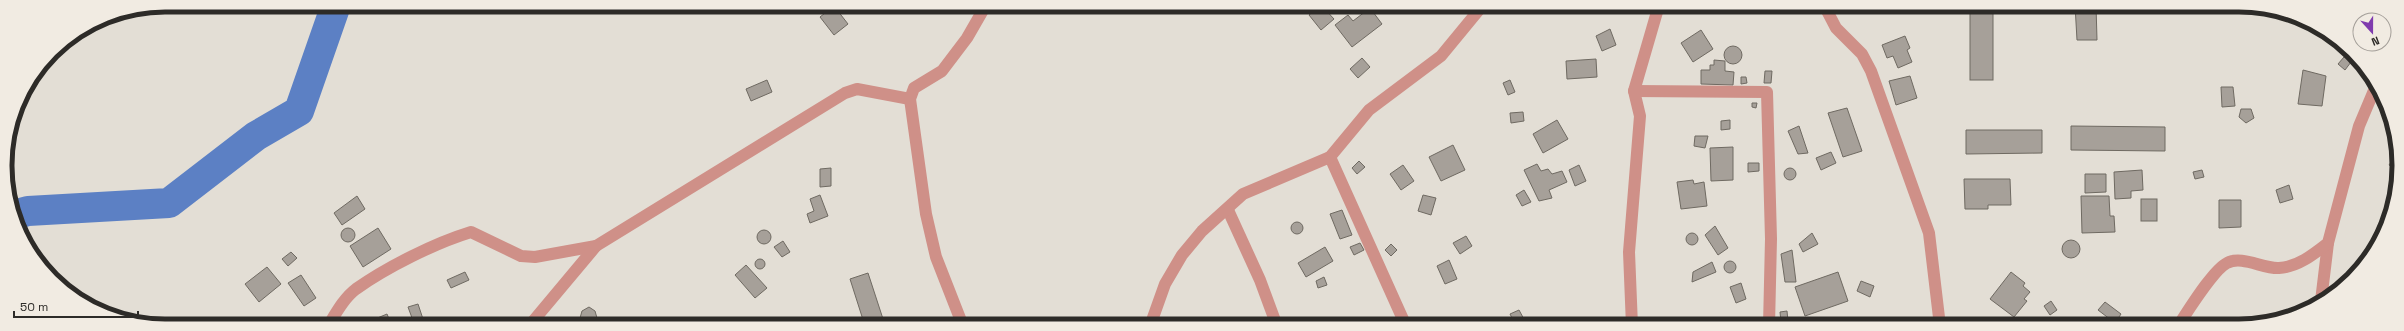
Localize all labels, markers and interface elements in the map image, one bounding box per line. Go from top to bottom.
north arrow [2352,12,2392,52]
text: N [2370,33,2382,49]
scale bar [14,293,138,319]
text: 50 m [20,299,48,315]

